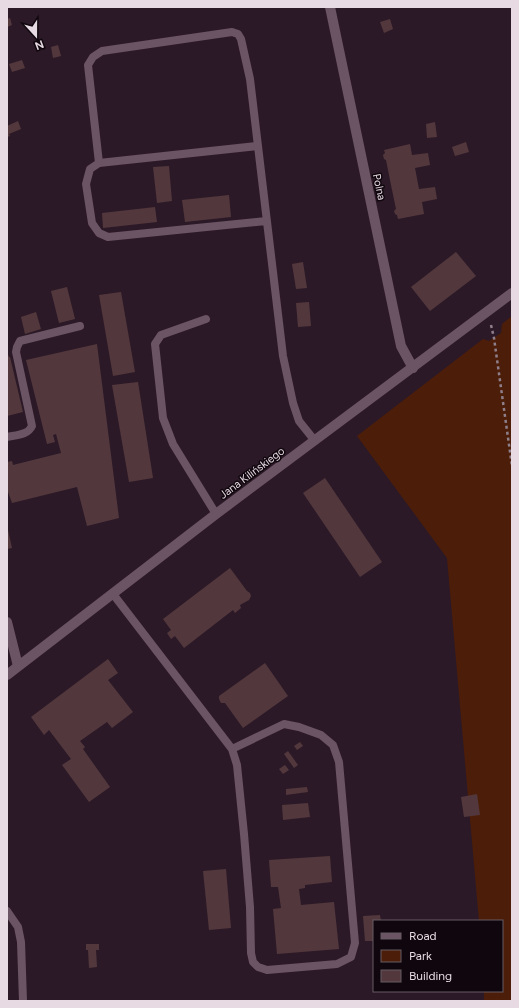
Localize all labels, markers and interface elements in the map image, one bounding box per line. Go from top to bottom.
north arrow [16,16,56,56]
text: N [33,37,46,52]
street label: Polna [370,173,388,201]
street label: Jana Kilińskiego [217,444,287,502]
legend [373,920,503,992]
text: Road [409,929,437,943]
text: Park [409,949,432,963]
text: Building [409,969,452,983]

